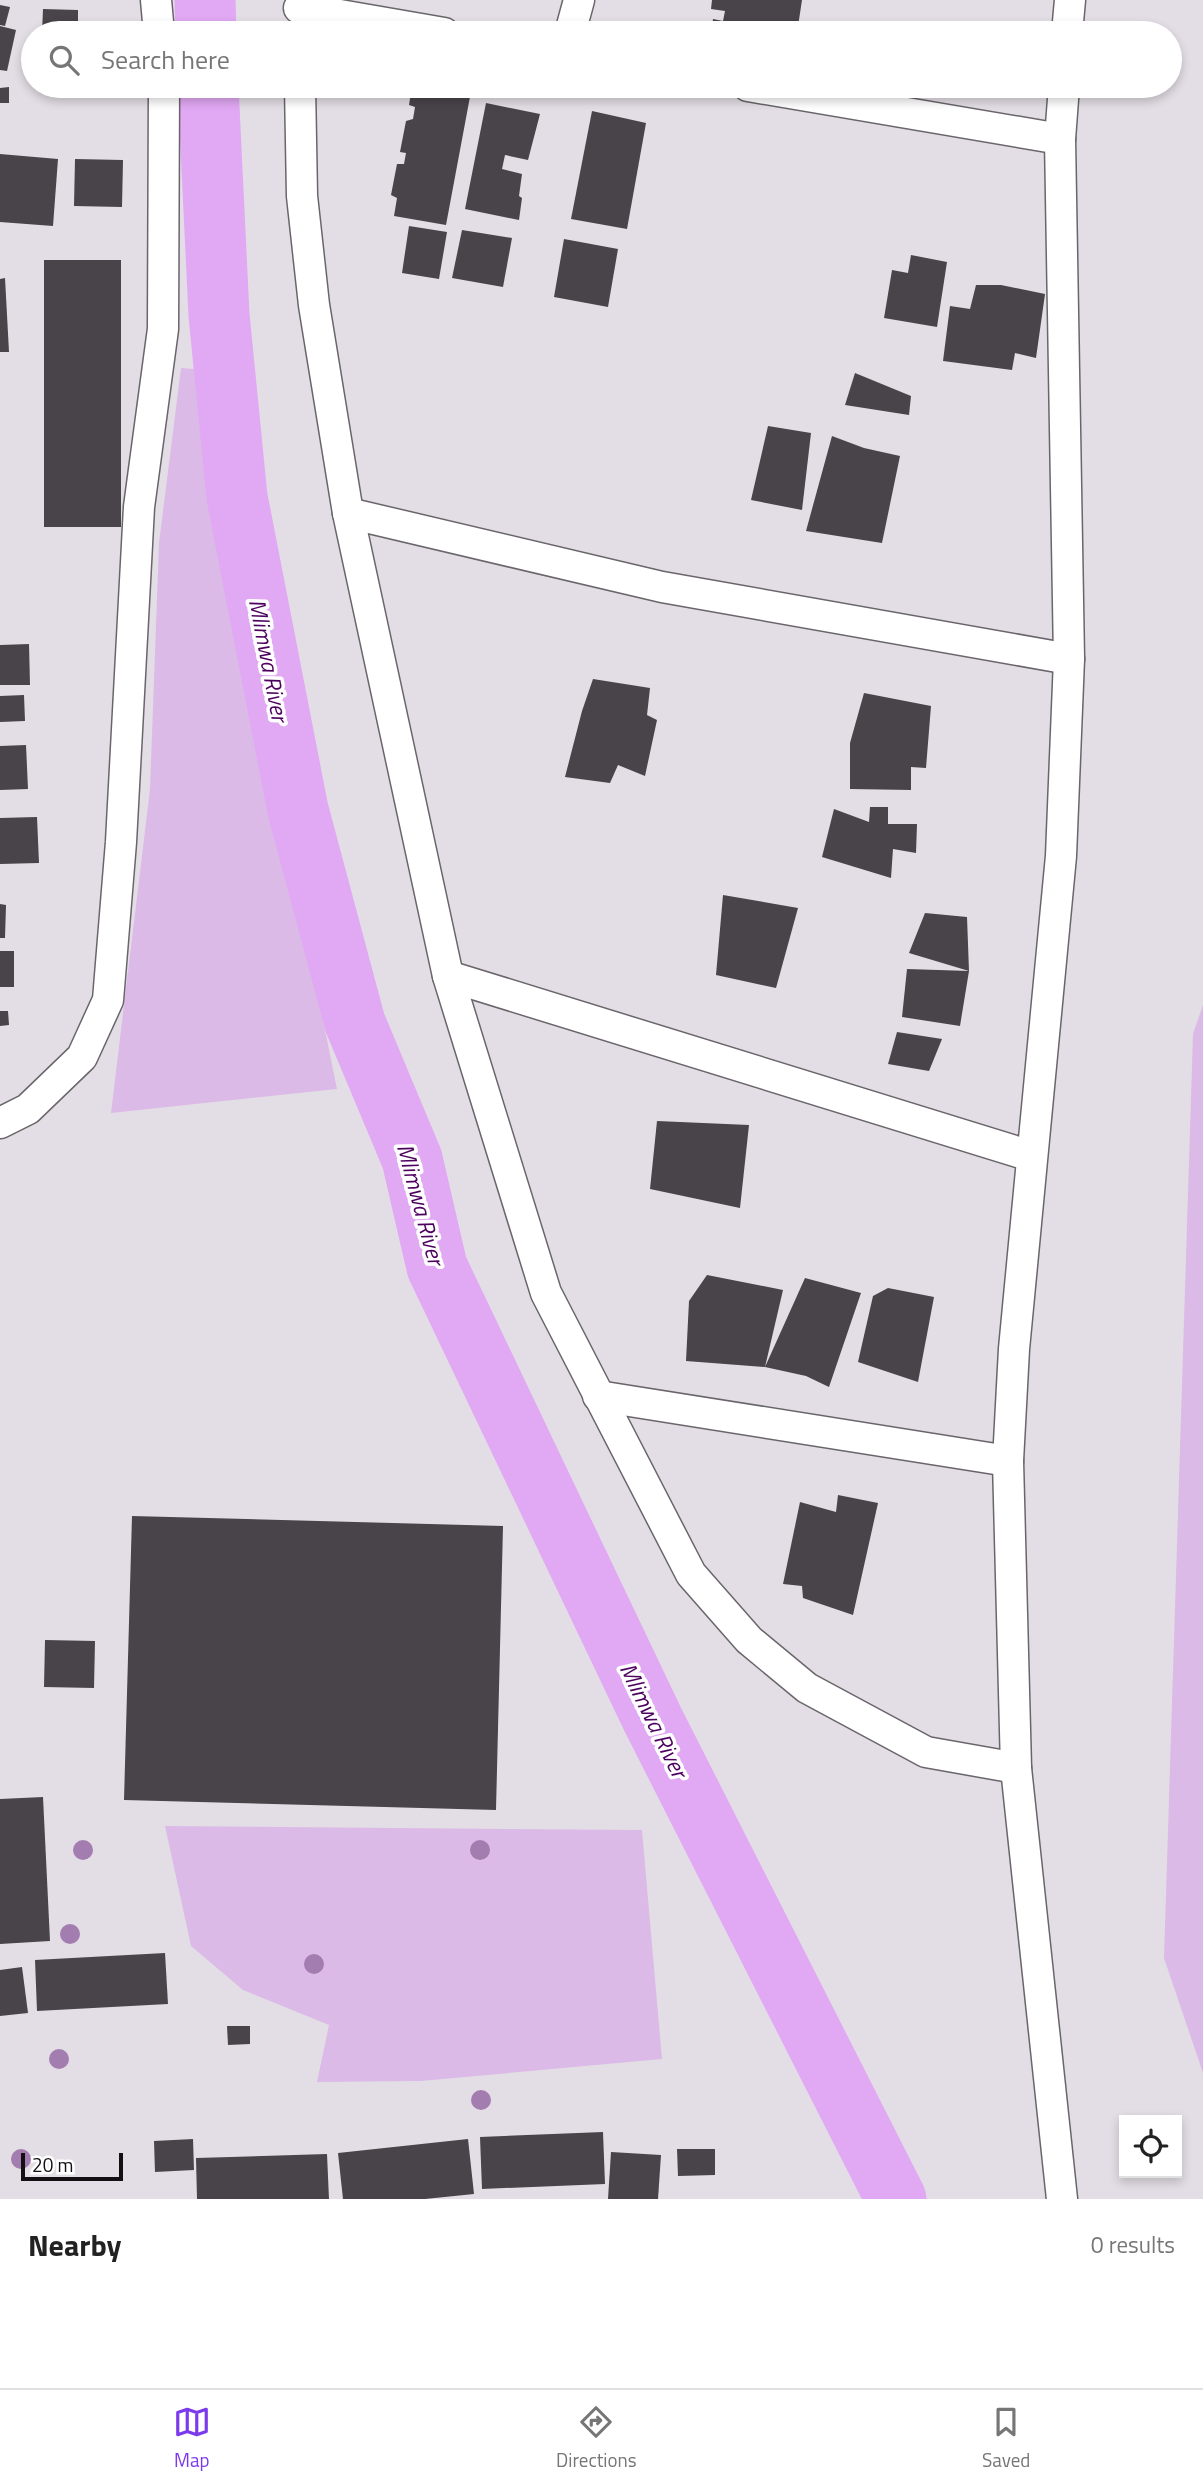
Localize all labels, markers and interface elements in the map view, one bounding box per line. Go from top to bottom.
search box [21,21,1182,98]
text: Search here [101,40,230,79]
icon: search [45,41,83,79]
water label: Mlimwa River [240,596,299,727]
water label: Mlimwa River [388,1139,455,1271]
water label: Mlimwa River [611,1656,698,1786]
map controls [1119,2115,1182,2178]
button: locate [1119,2115,1182,2178]
scale bar [21,2150,122,2182]
text: 20 m [32,2150,73,2179]
text: Nearby [28,2222,121,2268]
text: 0 results [1091,2227,1175,2262]
tab: Map [173,2403,211,2474]
tab: Directions [556,2403,637,2474]
tab: Saved [982,2403,1030,2474]

